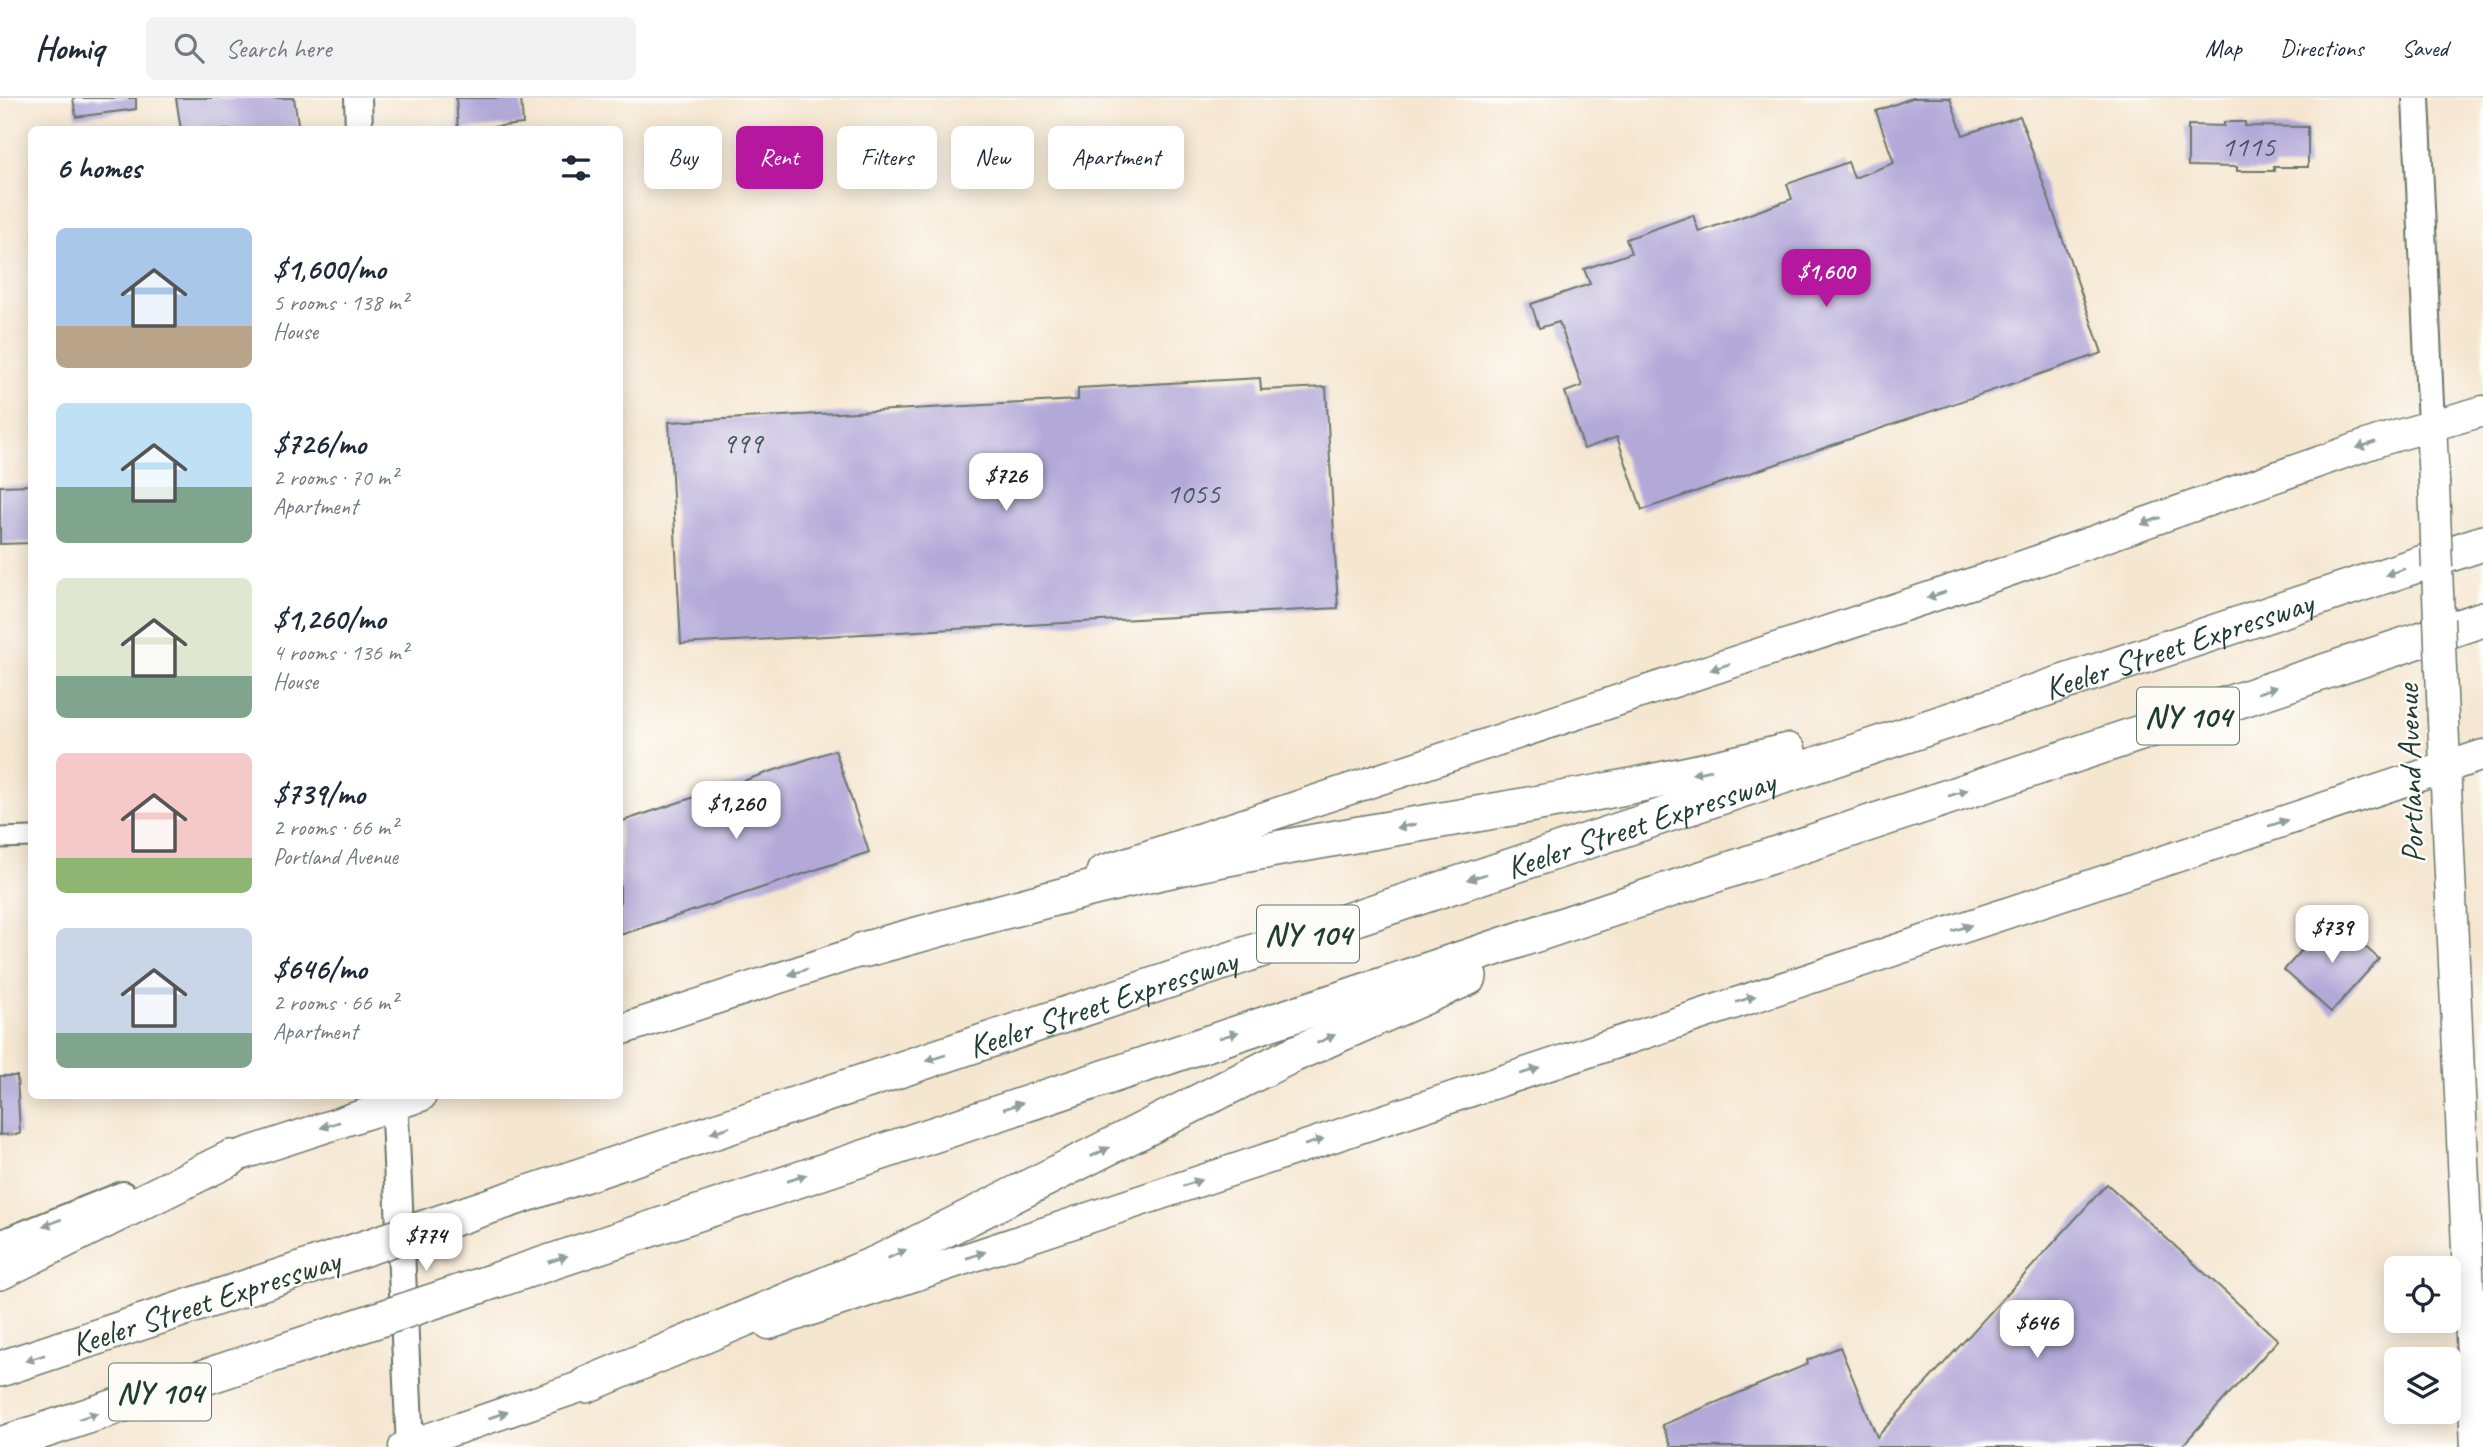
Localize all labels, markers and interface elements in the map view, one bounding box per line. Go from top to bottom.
search box [146,17,636,80]
text: Homiq [35,27,104,69]
icon: search [170,29,208,67]
text: Search here [226,32,331,65]
text: Map [2205,33,2242,63]
text: Directions [2280,33,2363,63]
text: Saved [2401,33,2448,63]
chip: Buy [644,126,722,189]
chip: Rent [736,126,823,189]
chip: Filters [837,126,937,189]
chip: New [951,126,1034,189]
chip: Apartment [1048,126,1184,189]
house number: 1115 [2221,127,2277,165]
text: 6 homes [56,149,141,187]
icon: filters [557,149,595,187]
text: $1,600/mo [273,250,386,288]
pin: $1,600 [1769,250,1883,309]
icon: home [112,256,196,340]
text: $1,600 [1798,257,1854,286]
text: 5 rooms · 138 m² [273,288,408,317]
text: House [273,317,318,346]
house number: 999 [722,424,765,462]
text: $726/mo [273,425,366,463]
icon: home [112,431,196,515]
one-way arrow [2355,440,2376,451]
pin: $726 [965,454,1047,513]
text: $726 [985,461,1027,490]
text: 2 rooms · 70 m² [273,463,397,492]
house number: 1055 [1166,474,1222,512]
text: Apartment [273,492,358,521]
one-way arrow [2141,516,2162,527]
one-way arrow [2384,567,2405,578]
street label: Keeler Street Expressway [2039,580,2321,709]
one-way arrow [1926,590,1947,601]
text: $1,260/mo [273,600,386,638]
icon: home [112,606,196,690]
text: 4 rooms · 136 m² [273,638,408,667]
one-way arrow [1710,662,1731,672]
text: House [273,667,318,696]
street label: Portland Avenue [2386,681,2434,864]
one-way arrow [2256,684,2277,695]
road number: NY 104 [2137,688,2239,744]
street label: Keeler Street Expressway [1501,759,1783,888]
one-way arrow [1691,767,1713,778]
text: $739/mo [273,775,365,813]
icon: home [112,781,196,865]
pin: $1,260 [679,782,793,841]
one-way arrow [1948,787,1969,798]
text: $1,260 [708,789,764,818]
text: 2 rooms · 66 m² [273,813,397,842]
one-way arrow [2267,817,2288,828]
one-way arrow [1395,821,1417,832]
text: Portland Avenue [273,842,398,871]
one-way arrow [1467,872,1488,883]
road number: NY 104 [1257,906,1359,962]
pin: $739 [2291,906,2373,965]
text: $739 [2311,913,2353,942]
one-way arrow [1952,922,1973,933]
street label: Keeler Street Expressway [963,938,1245,1067]
text: $646/mo [273,950,367,988]
icon: home [112,956,196,1040]
one-way arrow [787,967,808,977]
text: 2 rooms · 66 m² [273,988,397,1017]
one-way arrow [1736,994,1757,1004]
text: Apartment [273,1017,358,1046]
one-way arrow [1219,1029,1240,1040]
one-way arrow [1316,1034,1336,1045]
one-way arrow [926,1053,947,1064]
one-way arrow [1520,1065,1541,1076]
one-way arrow [1003,1100,1024,1111]
one-way arrow [319,1120,340,1131]
one-way arrow [710,1125,731,1136]
one-way arrow [1304,1136,1325,1147]
one-way arrow [1091,1146,1111,1158]
one-way arrow [787,1172,808,1183]
one-way arrow [1181,1177,1202,1188]
pin: $774 [385,1214,467,1273]
one-way arrow [41,1217,62,1228]
text: $774 [405,1221,447,1250]
street label: Keeler Street Expressway [66,1238,347,1365]
one-way arrow [887,1248,907,1259]
one-way arrow [966,1249,987,1260]
one-way arrow [548,1253,569,1264]
map controls [2384,1256,2461,1424]
button: locate [2384,1256,2461,1333]
pin: $646 [1996,1300,2078,1360]
text: $646 [2016,1308,2058,1337]
button: layers [2384,1347,2461,1424]
one-way arrow [24,1353,45,1364]
road number: NY 104 [109,1364,211,1420]
one-way arrow [487,1409,508,1420]
one-way arrow [78,1410,99,1421]

